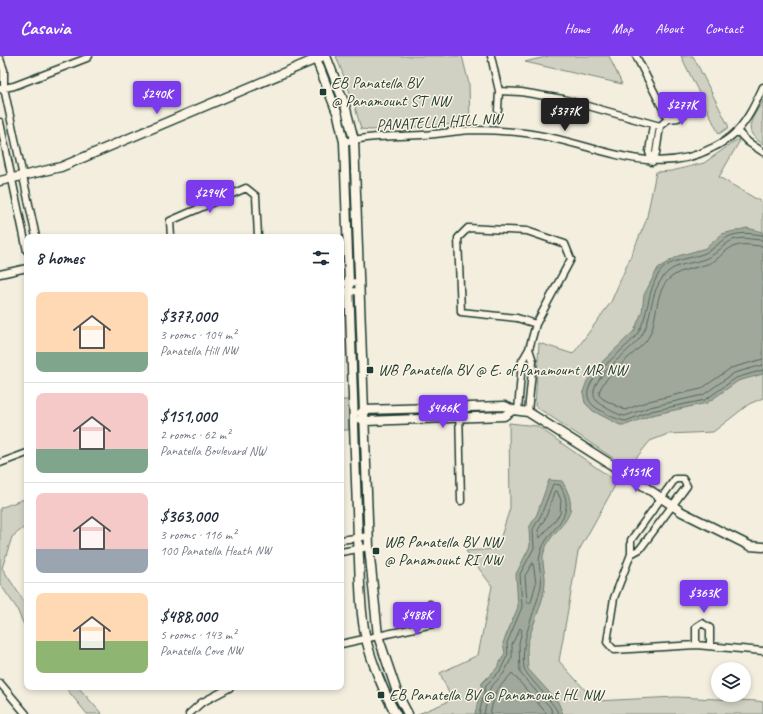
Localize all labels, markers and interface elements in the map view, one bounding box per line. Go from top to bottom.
text: Casavia [20,16,70,40]
text: Home [564,20,590,37]
text: Map [612,20,633,37]
text: About [655,20,683,37]
text: Contact [705,20,743,37]
place label: EB Panatella BV @ Panamount ST NW [331,73,453,111]
pin: $240K [129,81,185,115]
text: $240K [142,86,172,102]
marker: EB Panatella BV @ Panamount ST NW [318,87,328,97]
pin: $277K [654,92,710,126]
text: $277K [667,97,697,113]
pin: $377K [537,98,593,132]
text: $377K [550,103,580,119]
street label: PANATELLA HILL NW [376,109,506,135]
pin: $294K [182,180,238,214]
text: $294K [195,185,225,201]
icon: filters [310,247,332,269]
text: 8 homes [36,248,84,269]
text: $377,000 [160,306,217,327]
icon: home [68,308,116,356]
text: 3 rooms · 104 m² [160,327,236,343]
text: Panatella Hill NW [160,343,238,359]
place label: WB Panatella BV @ E. of Panamount MR NW [378,360,630,380]
marker: WB Panatella BV @ E. of Panamount MR NW [365,365,375,375]
pin: $466K [415,395,471,429]
text: $466K [428,400,458,416]
text: $151,000 [160,406,217,427]
icon: home [68,409,116,457]
text: 2 rooms · 62 m² [160,427,230,443]
text: Panatella Boulevard NW [160,443,266,459]
pin: $151K [608,459,664,493]
text: $151K [621,464,651,480]
text: $363,000 [160,506,217,527]
icon: home [68,509,116,557]
text: 3 rooms · 116 m² [160,527,236,543]
place label: WB Panatella BV NW @ Panamount RI NW [384,532,505,570]
text: 100 Panatella Heath NW [160,543,271,559]
marker: WB Panatella BV NW @ Panamount RI NW [371,546,381,556]
pin: $363K [676,580,732,614]
text: $363K [689,585,719,601]
pin: $488K [389,602,445,636]
text: $488,000 [160,606,217,627]
text: $488K [402,607,432,623]
icon: home [68,609,116,657]
text: 5 rooms · 143 m² [160,627,236,643]
text: Panatella Cove NW [160,643,243,659]
map controls [711,662,751,702]
button: layers [711,662,751,702]
place label: EB Panatella BV @ Panamount HL NW [389,685,606,705]
marker: EB Panatella BV @ Panamount HL NW [376,690,386,700]

